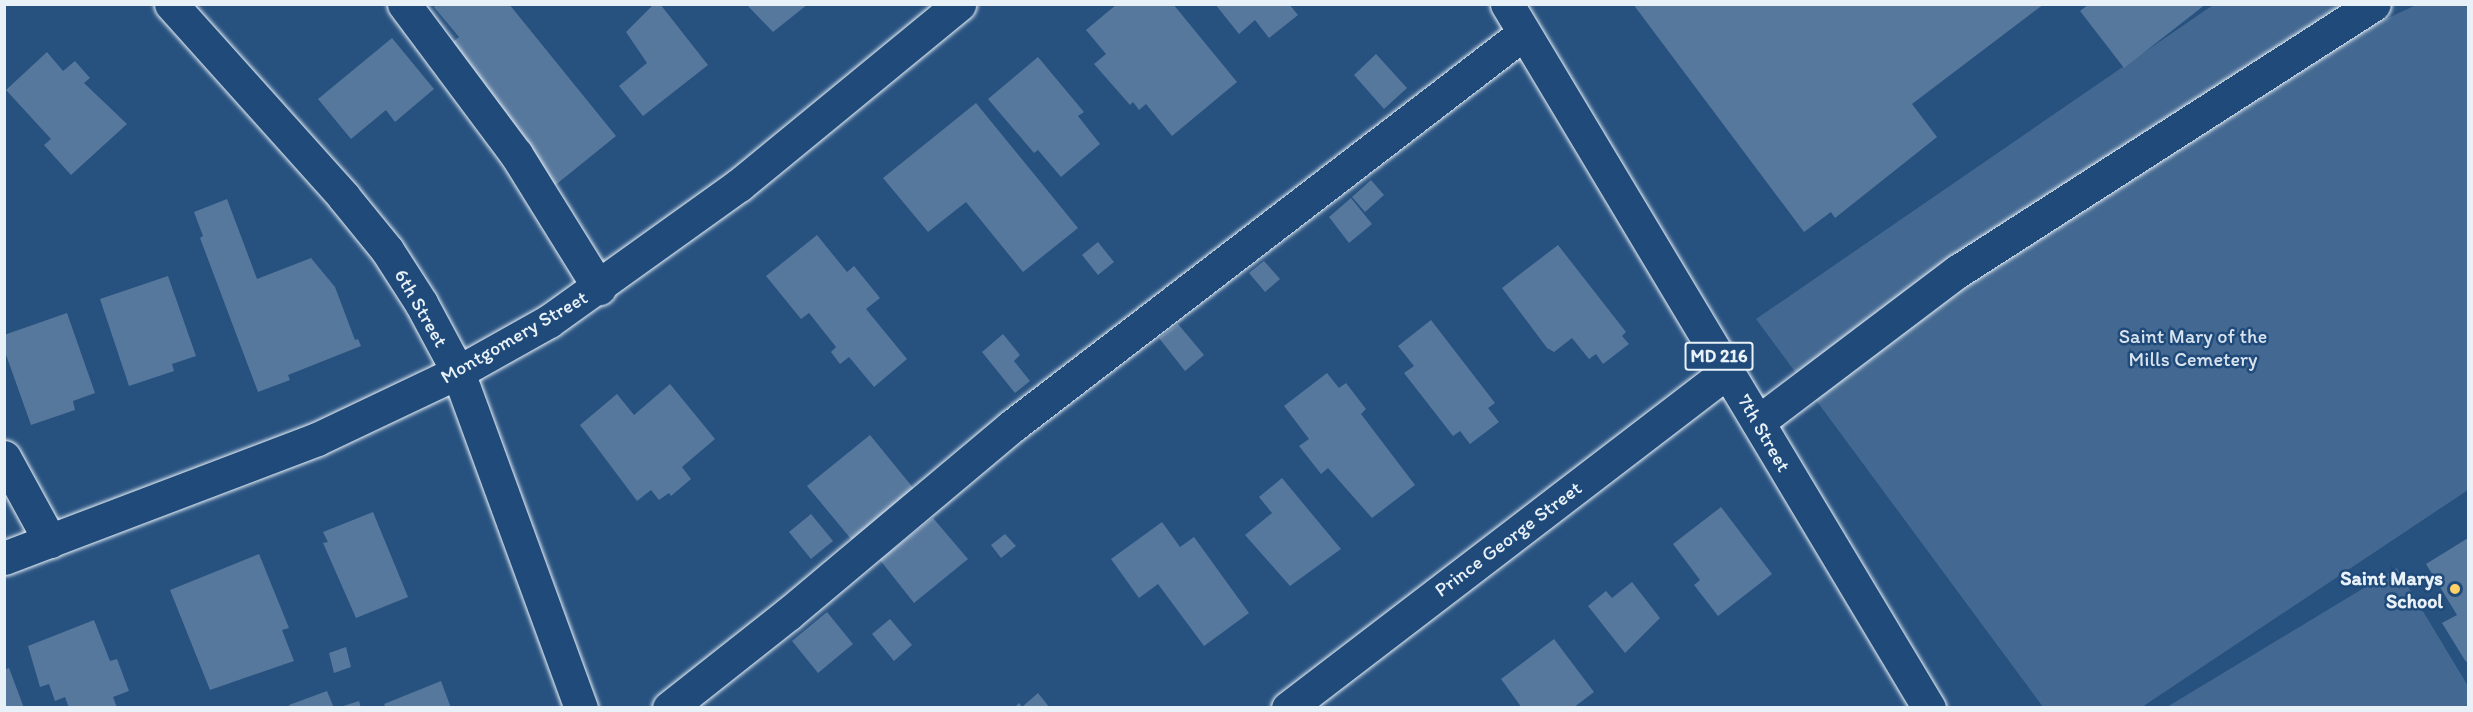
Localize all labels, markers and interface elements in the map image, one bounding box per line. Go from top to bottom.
street label: 6th Street [389,265,453,351]
street label: Montgomery Street [436,285,592,389]
park label: Saint Mary of the Mills Cemetery [2119,324,2267,371]
road number: MD 216 [1684,341,1754,371]
street label: 7th Street [1732,390,1796,476]
street label: Prince George Street [1430,476,1586,602]
place label: Saint Marys School [2340,566,2443,613]
marker: Saint Marys School [2448,582,2462,596]

